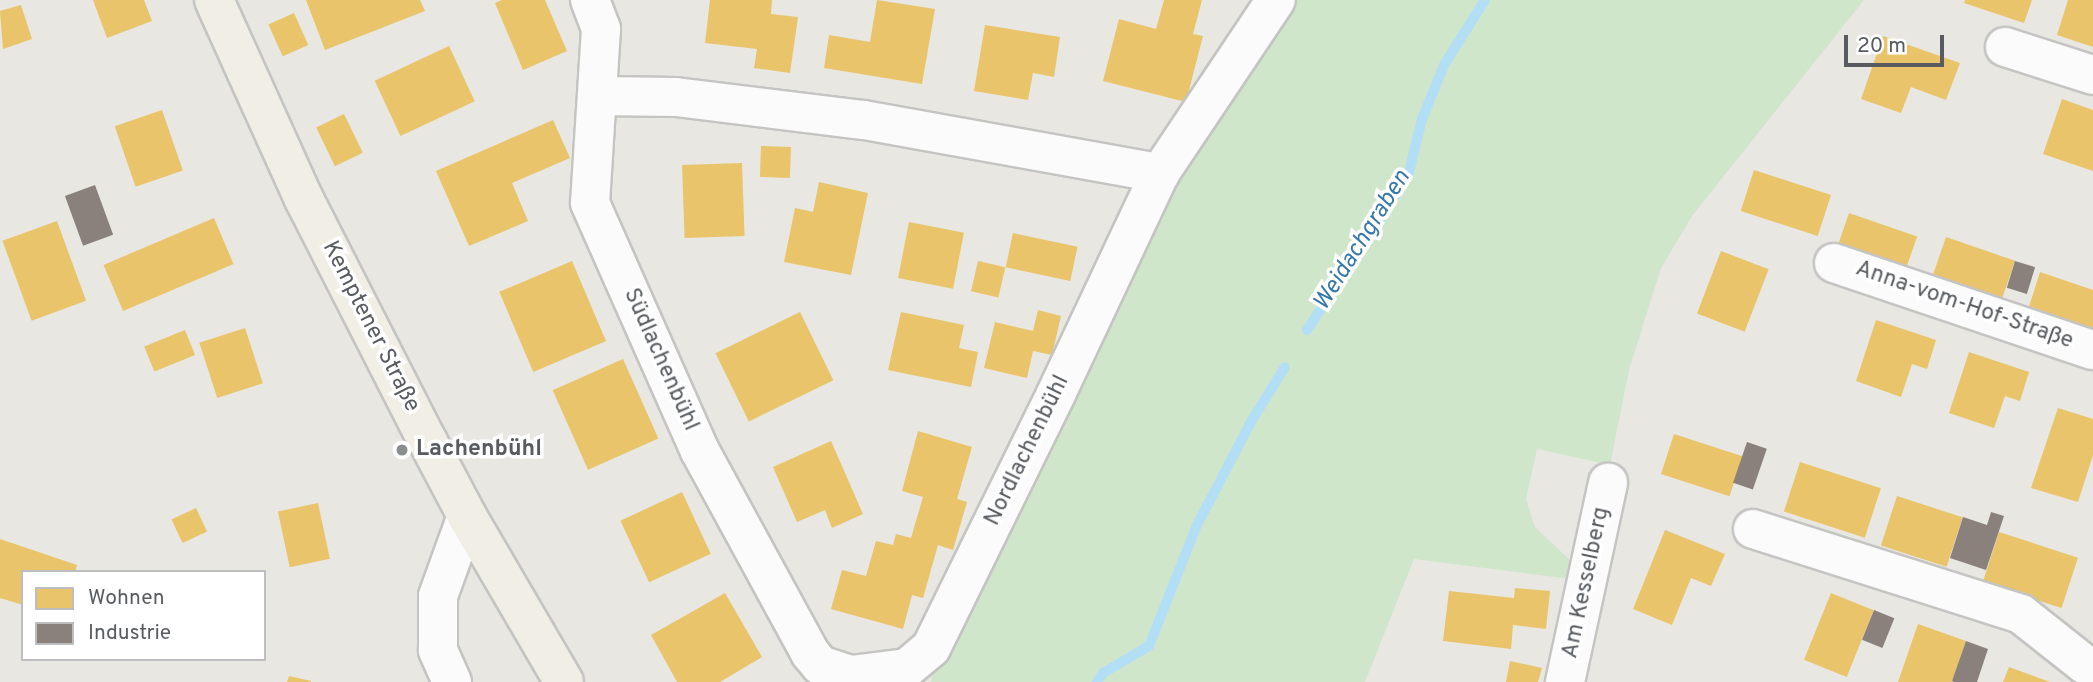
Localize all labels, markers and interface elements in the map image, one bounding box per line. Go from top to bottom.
scale bar [1848,21,1948,65]
text: 20 m [1857,33,1906,60]
water label: Weidachgraben [1308,166,1418,316]
street label: Kemptener Straße [315,237,425,417]
street label: Anna-vom-Hof-Straße [1852,256,2076,356]
street label: Südlachenbühl [616,284,704,436]
street label: Nordlachenbühl [980,371,1076,531]
place label: Lachenbühl [416,436,542,464]
marker: Lachenbühl [394,442,410,458]
street label: Am Kesselberg [1557,505,1617,661]
legend [21,570,266,661]
text: Wohnen [88,585,165,612]
text: Industrie [88,620,171,647]

